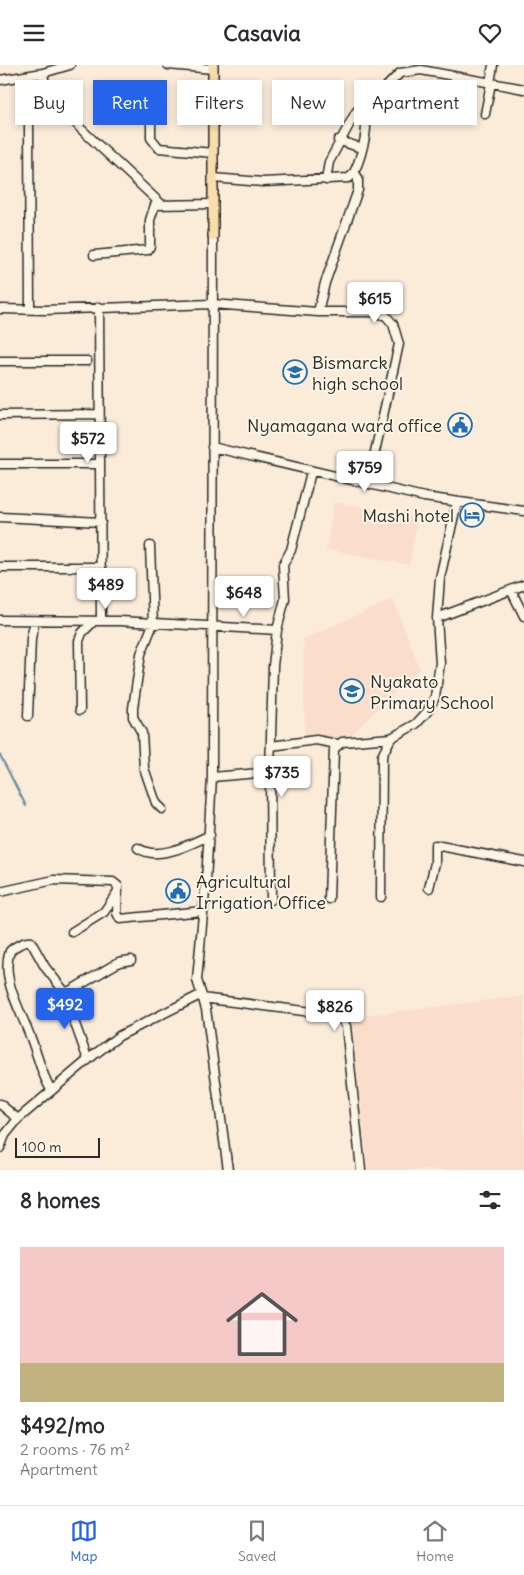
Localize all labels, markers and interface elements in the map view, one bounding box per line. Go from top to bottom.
icon: menu [20,19,48,47]
text: Casavia [223,19,301,47]
icon: heart [476,19,504,47]
chip: Buy [15,80,83,125]
chip: Rent [93,80,167,125]
chip: Filters [177,80,262,125]
chip: New [272,80,344,125]
chip: Apartment [354,80,477,125]
pin: $615 [345,281,405,324]
text: $615 [358,288,392,308]
place label: Bismarck high school [312,351,403,395]
school or university icon: Bismarck high school [282,359,308,385]
public building icon: Nyamagana ward office [447,412,473,438]
place label: Nyamagana ward office [247,414,442,437]
pin: $572 [58,421,118,464]
text: $572 [71,428,105,448]
pin: $759 [335,451,395,493]
text: $759 [347,457,383,477]
hotel icon: Mashi hotel [459,502,485,528]
place label: Mashi hotel [362,504,454,527]
pin: $489 [76,567,136,610]
text: $489 [88,574,124,594]
pin: $648 [214,575,274,618]
text: $648 [226,582,262,602]
place label: Nyakato Primary School [370,670,494,714]
school or university icon: Nyakato Primary School [339,678,365,704]
pin: $735 [252,755,312,798]
text: $735 [265,762,300,782]
place label: Agricultural Irrigation Office [196,870,326,914]
public building icon: Agricultural Irrigation Office [165,878,191,904]
pin: $492 [35,987,95,1030]
pin: $826 [305,989,365,1032]
text: $492 [47,994,83,1014]
text: $826 [317,996,353,1016]
scale bar [15,1135,100,1158]
text: 100 m [22,1138,62,1156]
icon: filters [476,1186,504,1214]
text: 8 homes [20,1187,100,1214]
icon: home [217,1279,307,1369]
text: $492/mo [20,1412,105,1439]
text: 2 rooms · 76 m² [20,1439,130,1459]
text: Apartment [20,1459,98,1479]
tab: Map [70,1517,98,1565]
tab: Saved [238,1517,276,1565]
tab: Home [416,1517,454,1565]

